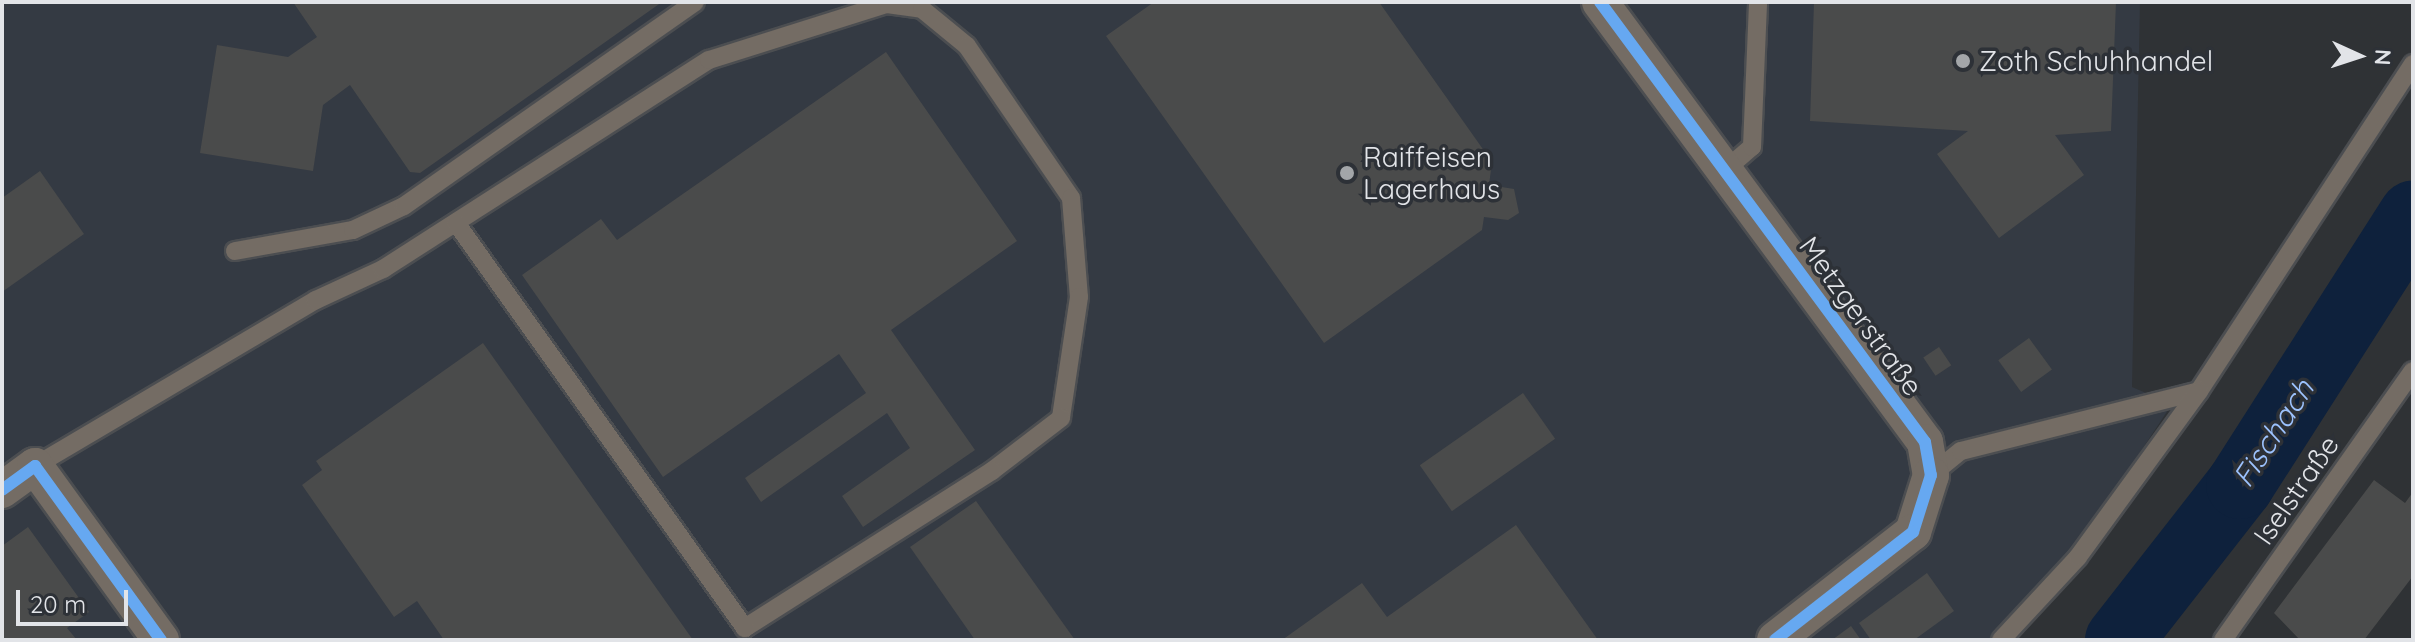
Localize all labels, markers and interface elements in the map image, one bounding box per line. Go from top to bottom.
north arrow [2319,16,2399,96]
place label: Zoth Schuhhandel [1979,44,2213,78]
text: N [2369,48,2397,66]
marker: Zoth Schuhhandel [1954,52,1972,70]
place label: Raiffeisen Lagerhaus [1363,140,1500,206]
marker: Raiffeisen Lagerhaus [1338,164,1356,182]
street label: Metzgerstraße [1792,230,1930,402]
water label: Fischach [2225,373,2321,493]
street label: Iselstraße [2246,429,2346,551]
scale bar [20,574,132,624]
text: 20 m [30,589,86,619]

